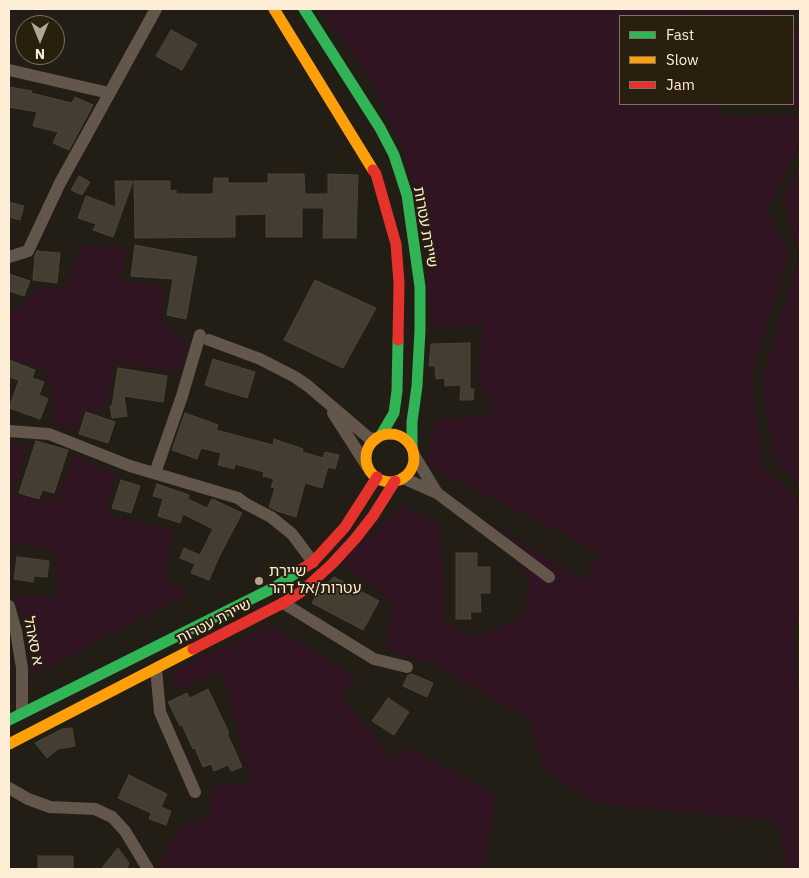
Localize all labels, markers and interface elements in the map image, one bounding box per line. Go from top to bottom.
north arrow [15,15,65,65]
legend [619,15,794,105]
text: Fast [666,25,694,44]
text: N [35,45,45,63]
text: Slow [666,50,699,69]
text: Jam [666,75,695,94]
street label: שיירת עטרות [409,185,441,269]
place label: שיירת עטרות/אל דהר [269,563,361,598]
marker: שיירת עטרות/אל דהר [253,575,265,587]
street label: שיירת עטרות [174,595,254,649]
street label: א סאהל [19,615,47,667]

